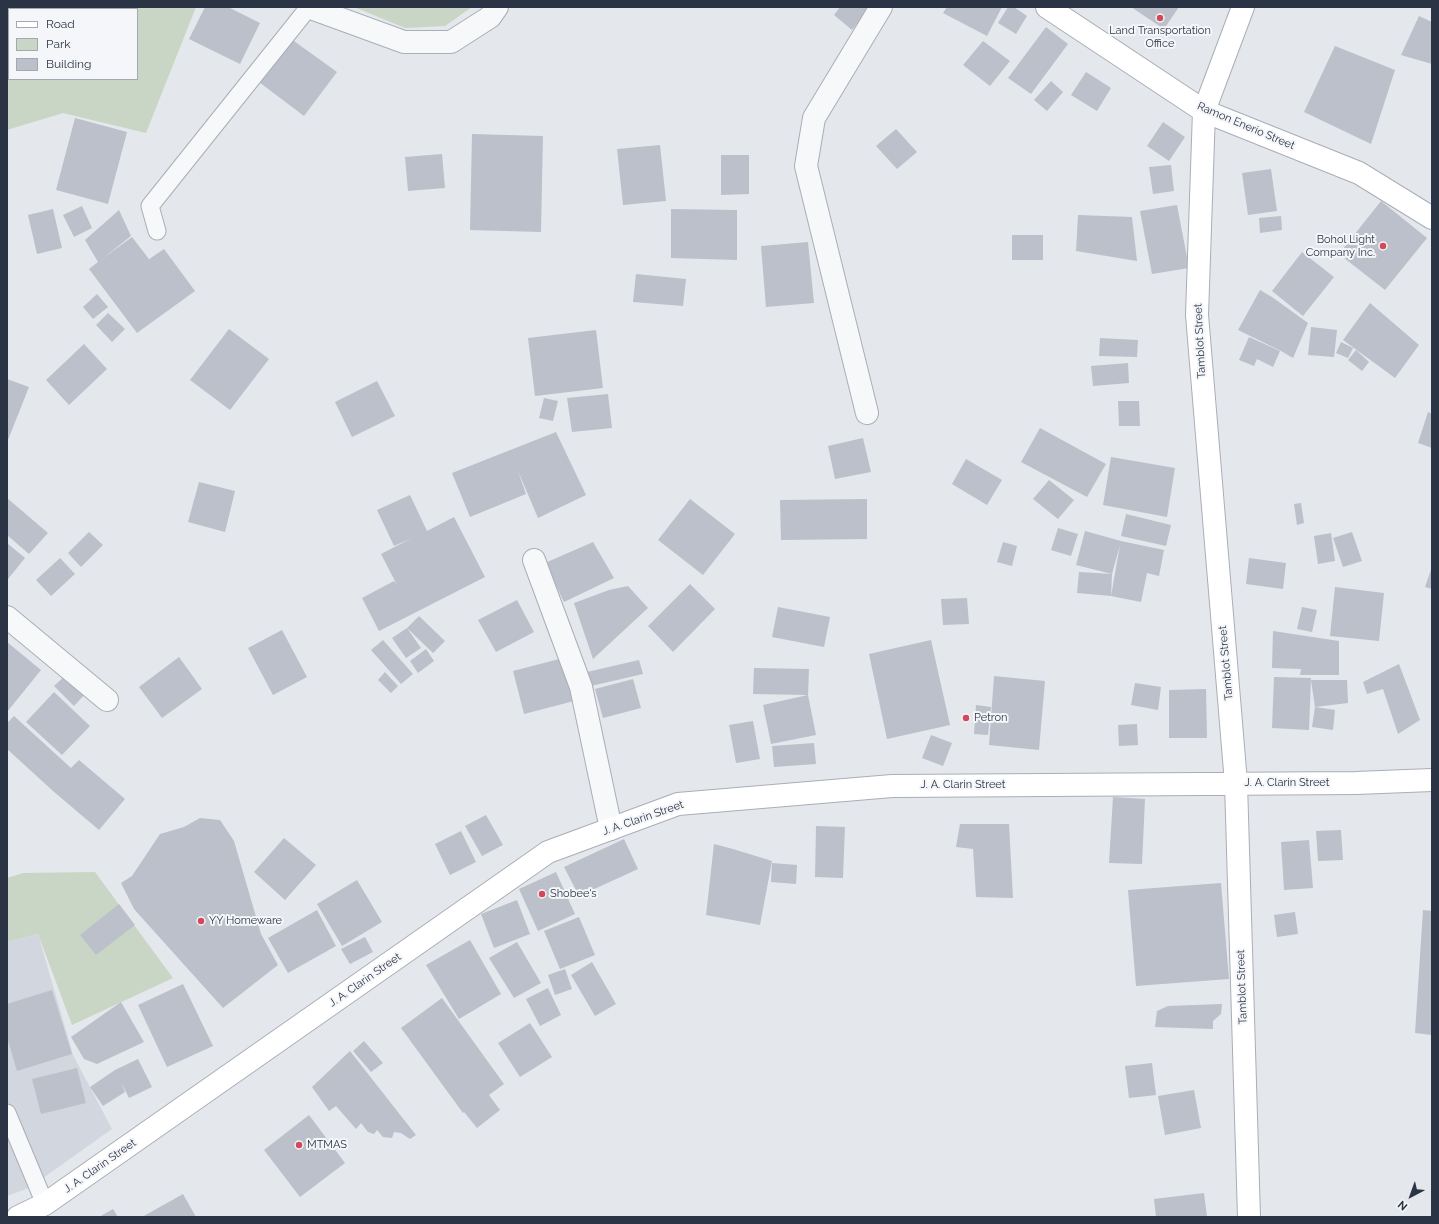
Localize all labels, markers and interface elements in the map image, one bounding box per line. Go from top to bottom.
legend [8,8,138,80]
marker: Land Transportation Office [1155,13,1165,23]
text: Road [46,17,75,31]
place label: Land Transportation Office [1109,24,1211,50]
text: Park [46,37,71,51]
text: Building [46,57,92,71]
street label: Ramon Enerio Street [1195,99,1297,153]
place label: Bohol Light Company Inc. [1306,233,1375,259]
marker: Bohol Light Company Inc. [1378,241,1388,251]
street label: Tamblot Street [1191,303,1209,379]
street label: Tamblot Street [1216,625,1236,701]
place label: Petron [974,711,1007,725]
marker: Petron [961,713,971,723]
street label: J. A. Clarin Street [1245,776,1329,790]
street label: J. A. Clarin Street [921,778,1005,792]
street label: J. A. Clarin Street [601,798,685,838]
place label: Shobee's [550,887,597,901]
marker: Shobee's [537,889,547,899]
place label: YY Homeware [209,914,282,928]
marker: YY Homeware [196,916,206,926]
street label: Tamblot Street [1234,949,1250,1025]
street label: J. A. Clarin Street [326,950,404,1010]
street label: J. A. Clarin Street [61,1136,139,1196]
place label: MTMAS [307,1138,347,1152]
marker: MTMAS [294,1140,304,1150]
north arrow [1391,1176,1431,1216]
text: N [1395,1198,1410,1213]

